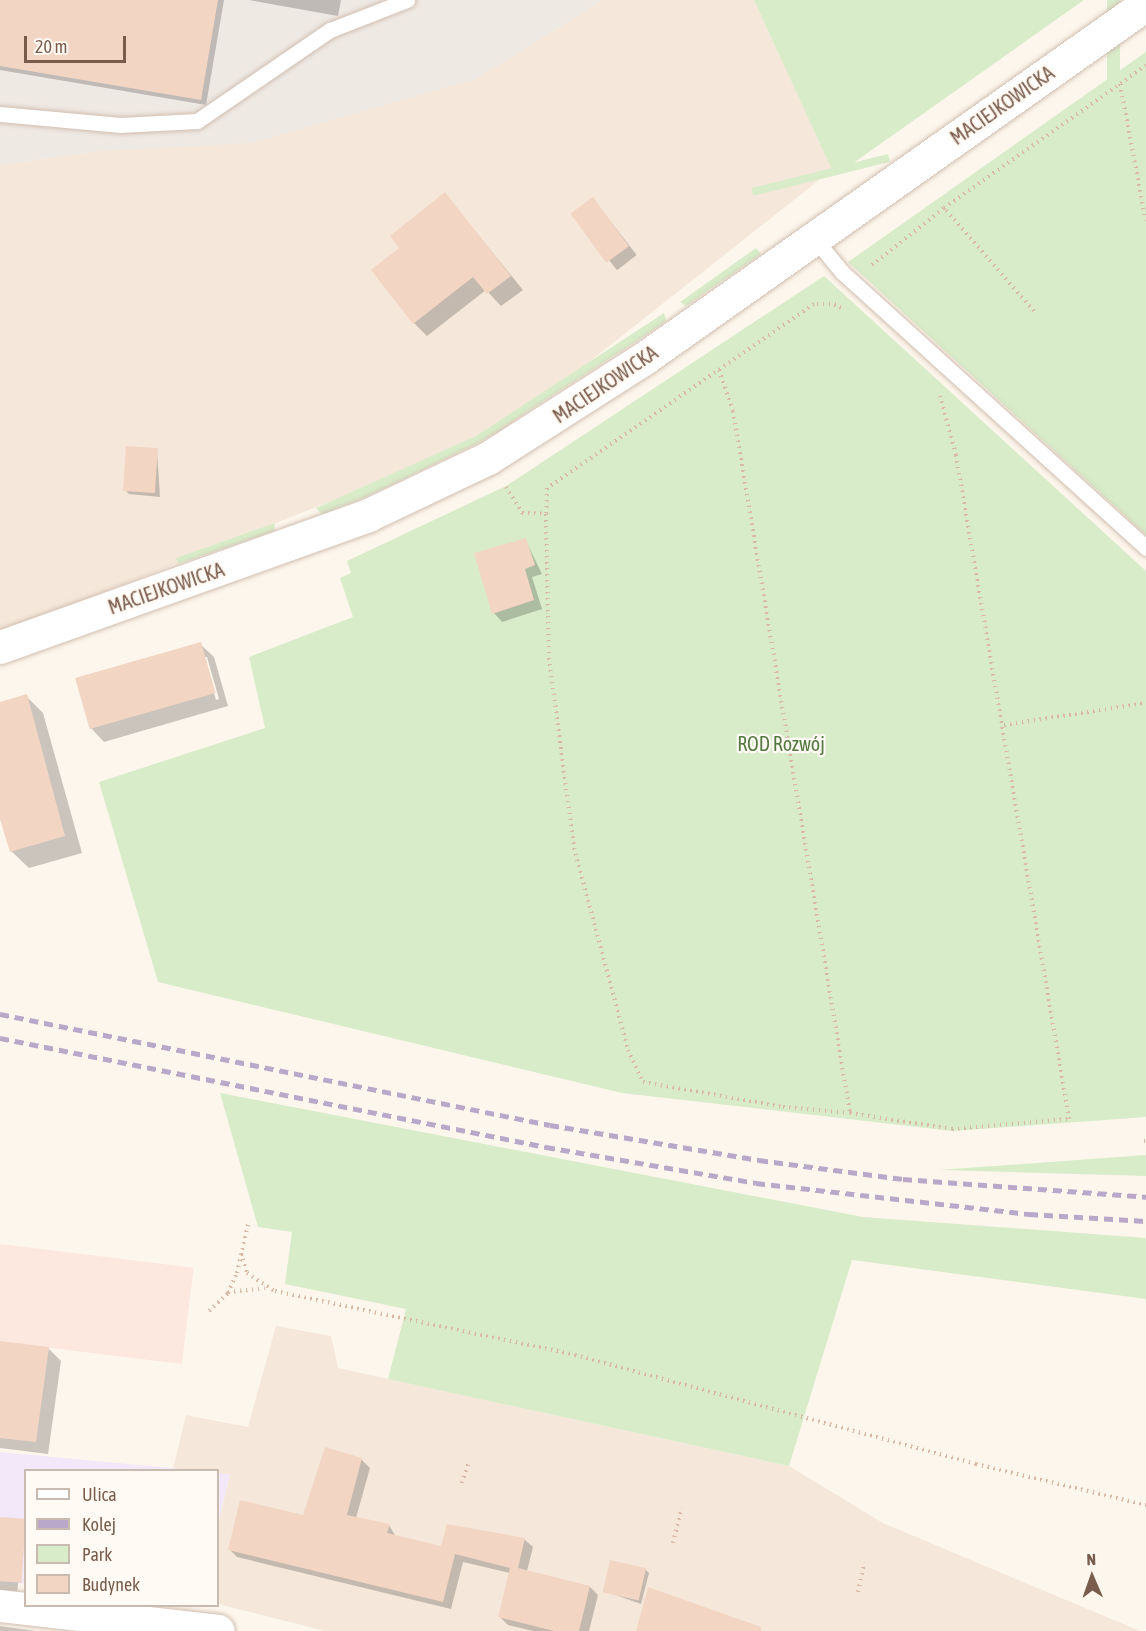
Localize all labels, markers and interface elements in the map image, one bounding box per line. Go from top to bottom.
scale bar [27,24,129,62]
text: 20 m [35,36,67,57]
street label: MACIEJKOWICKA [946,60,1058,150]
street label: MACIEJKOWICKA [548,340,662,428]
street label: MACIEJKOWICKA [105,557,227,619]
park label: ROD Rozwój [737,731,825,755]
legend [24,1469,219,1607]
text: Ulica [82,1484,117,1505]
text: Kolej [82,1514,116,1535]
text: Park [82,1544,112,1565]
north arrow [1062,1547,1122,1607]
text: N [1086,1550,1096,1568]
text: Budynek [82,1574,140,1595]

